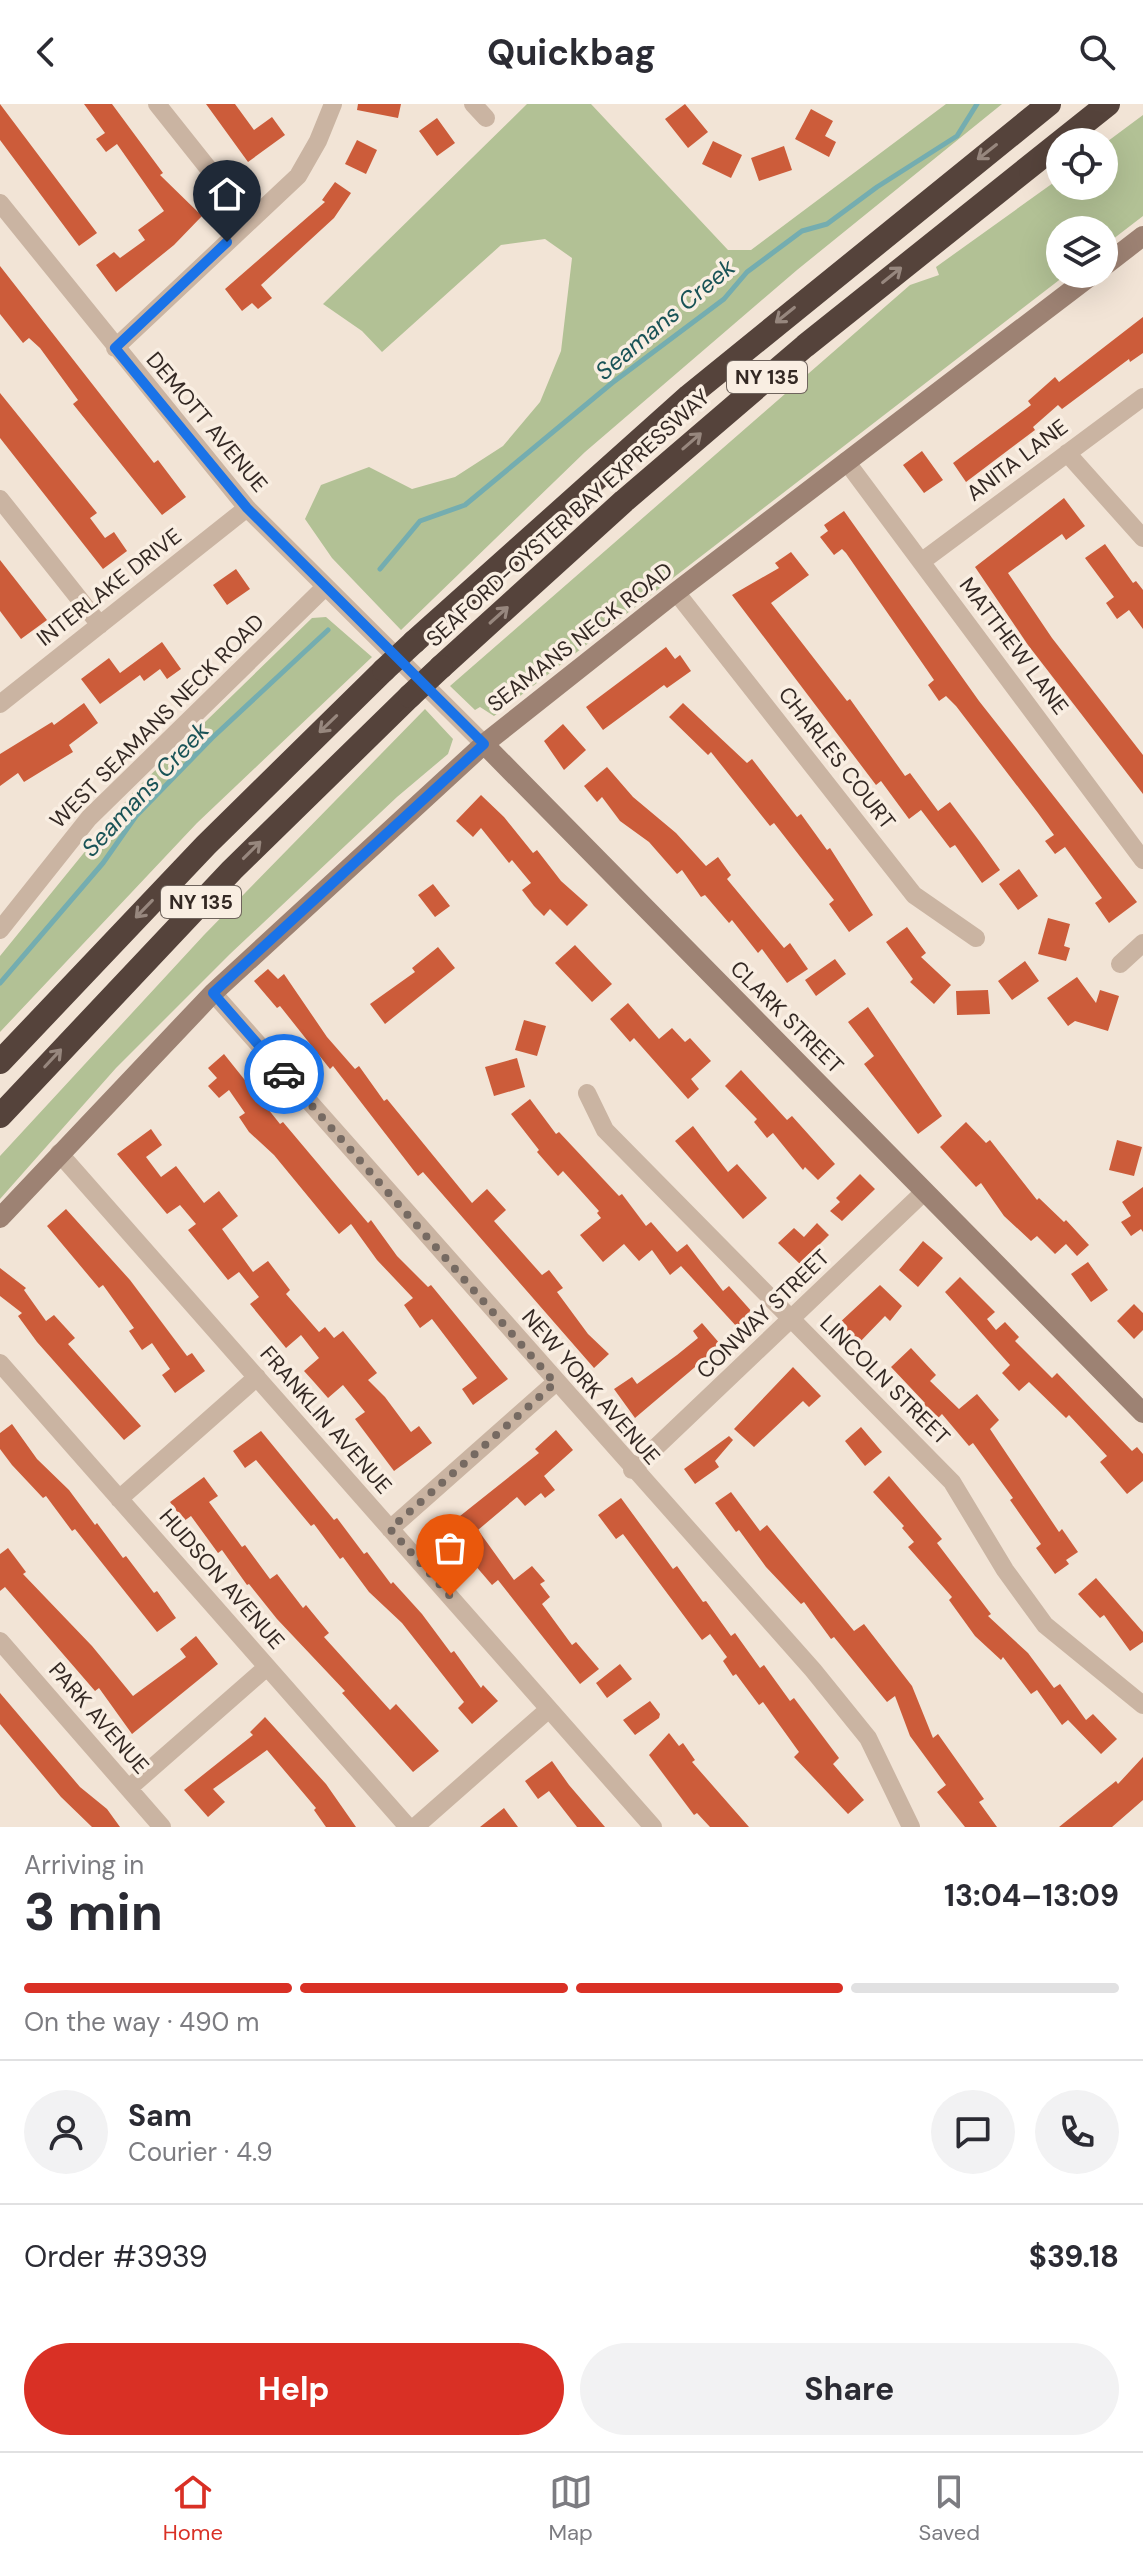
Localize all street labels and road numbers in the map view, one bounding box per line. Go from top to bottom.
street label: DEMOTT AVENUE [140,346,274,498]
road number: NY 135 [727,361,807,393]
street label: SEAFORD-OYSTER BAY EXPRESSWAY [420,383,716,653]
street label: ANITA LANE [960,412,1074,508]
street label: INTERLAKE DRIVE [31,521,187,653]
street label: SEAMANS NECK ROAD [481,556,679,718]
street label: MATTHEW LANE [953,572,1075,720]
street label: WEST SEAMANS NECK ROAD [44,608,270,834]
street label: CHARLES COURT [772,681,902,835]
road number: NY 135 [161,886,241,918]
street label: CLARK STREET [724,954,850,1080]
street label: CONWAY STREET [690,1243,836,1385]
street label: NEW YORK AVENUE [515,1303,667,1471]
street label: LINCOLN STREET [814,1309,956,1451]
street label: FRANKLIN AVENUE [254,1340,398,1500]
street label: HUDSON AVENUE [153,1503,291,1655]
street label: PARK AVENUE [43,1656,155,1780]

